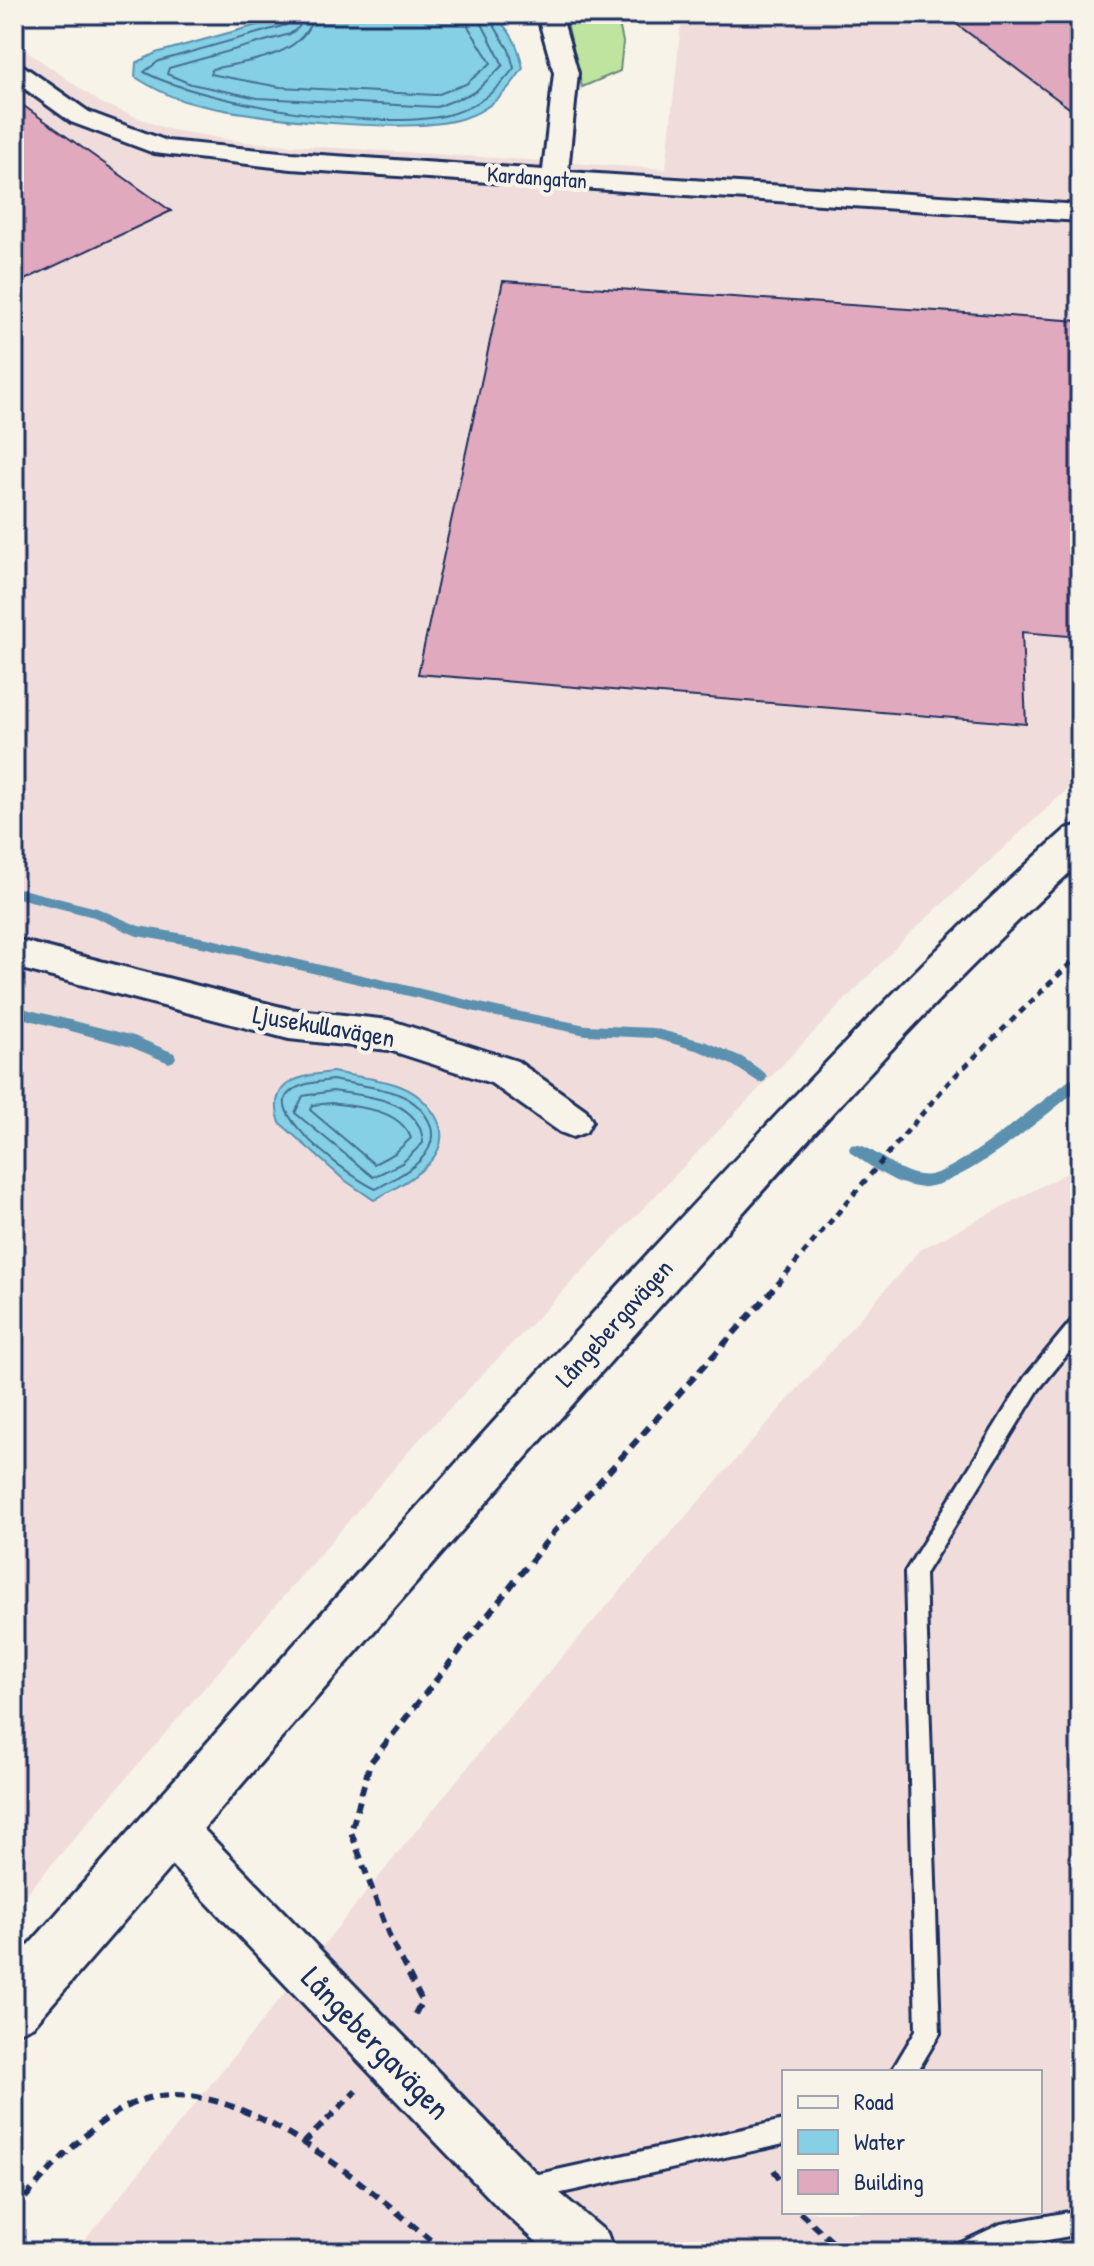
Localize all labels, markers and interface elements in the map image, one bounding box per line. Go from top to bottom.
street label: Kardangatan [486,159,588,195]
street label: Ljusekullavägen [250,996,398,1055]
street label: Långebergavägen [547,1251,680,1394]
street label: Långebergavägen [292,1957,460,2129]
legend [782,2070,1042,2214]
text: Road [854,2085,893,2117]
text: Water [854,2125,905,2157]
text: Building [854,2165,924,2197]

